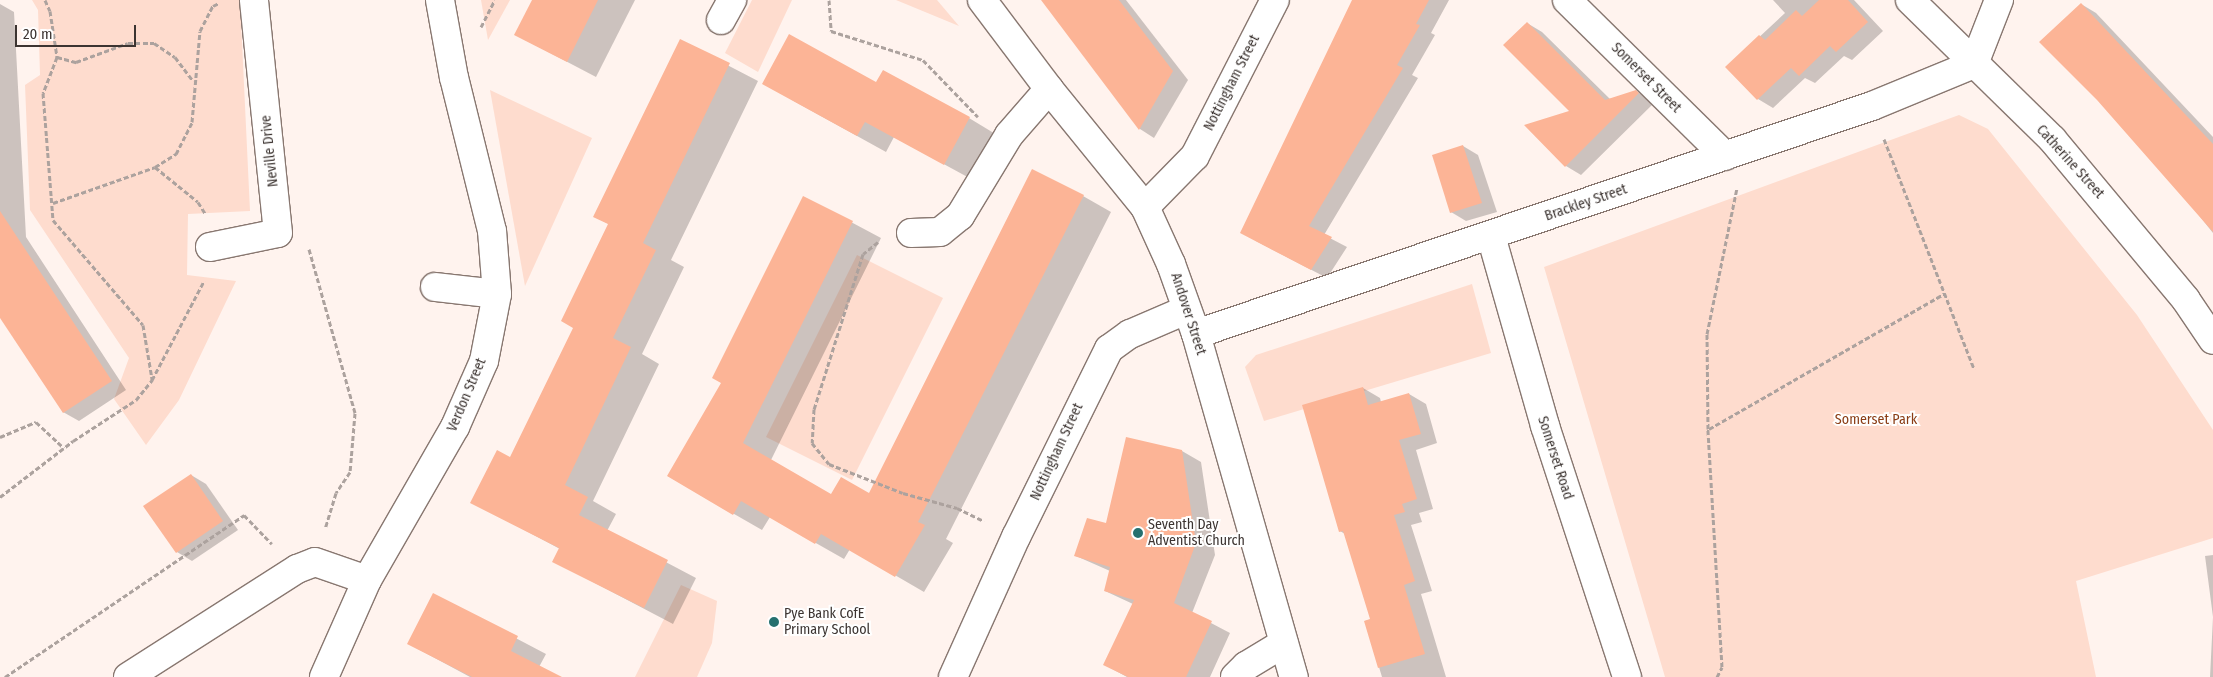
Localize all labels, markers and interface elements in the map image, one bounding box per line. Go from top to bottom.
scale bar [18,15,139,47]
text: 20 m [23,25,53,43]
street label: Nottingham Street [1201,32,1263,134]
street label: Somerset Street [1608,40,1684,116]
street label: Neville Drive [258,114,282,188]
street label: Catherine Street [2033,122,2107,202]
street label: Brackley Street [1543,181,1629,225]
street label: Andover Street [1167,271,1209,357]
street label: Verdon Street [444,356,490,434]
street label: Nottingham Street [1027,401,1087,503]
park label: Somerset Park [1835,412,1917,428]
street label: Somerset Road [1534,414,1576,502]
place label: Seventh Day Adventist Church [1148,517,1245,550]
marker: Seventh Day Adventist Church [1132,527,1144,539]
place label: Pye Bank CofE Primary School [784,606,870,638]
marker: Pye Bank CofE Primary School [768,616,780,628]

